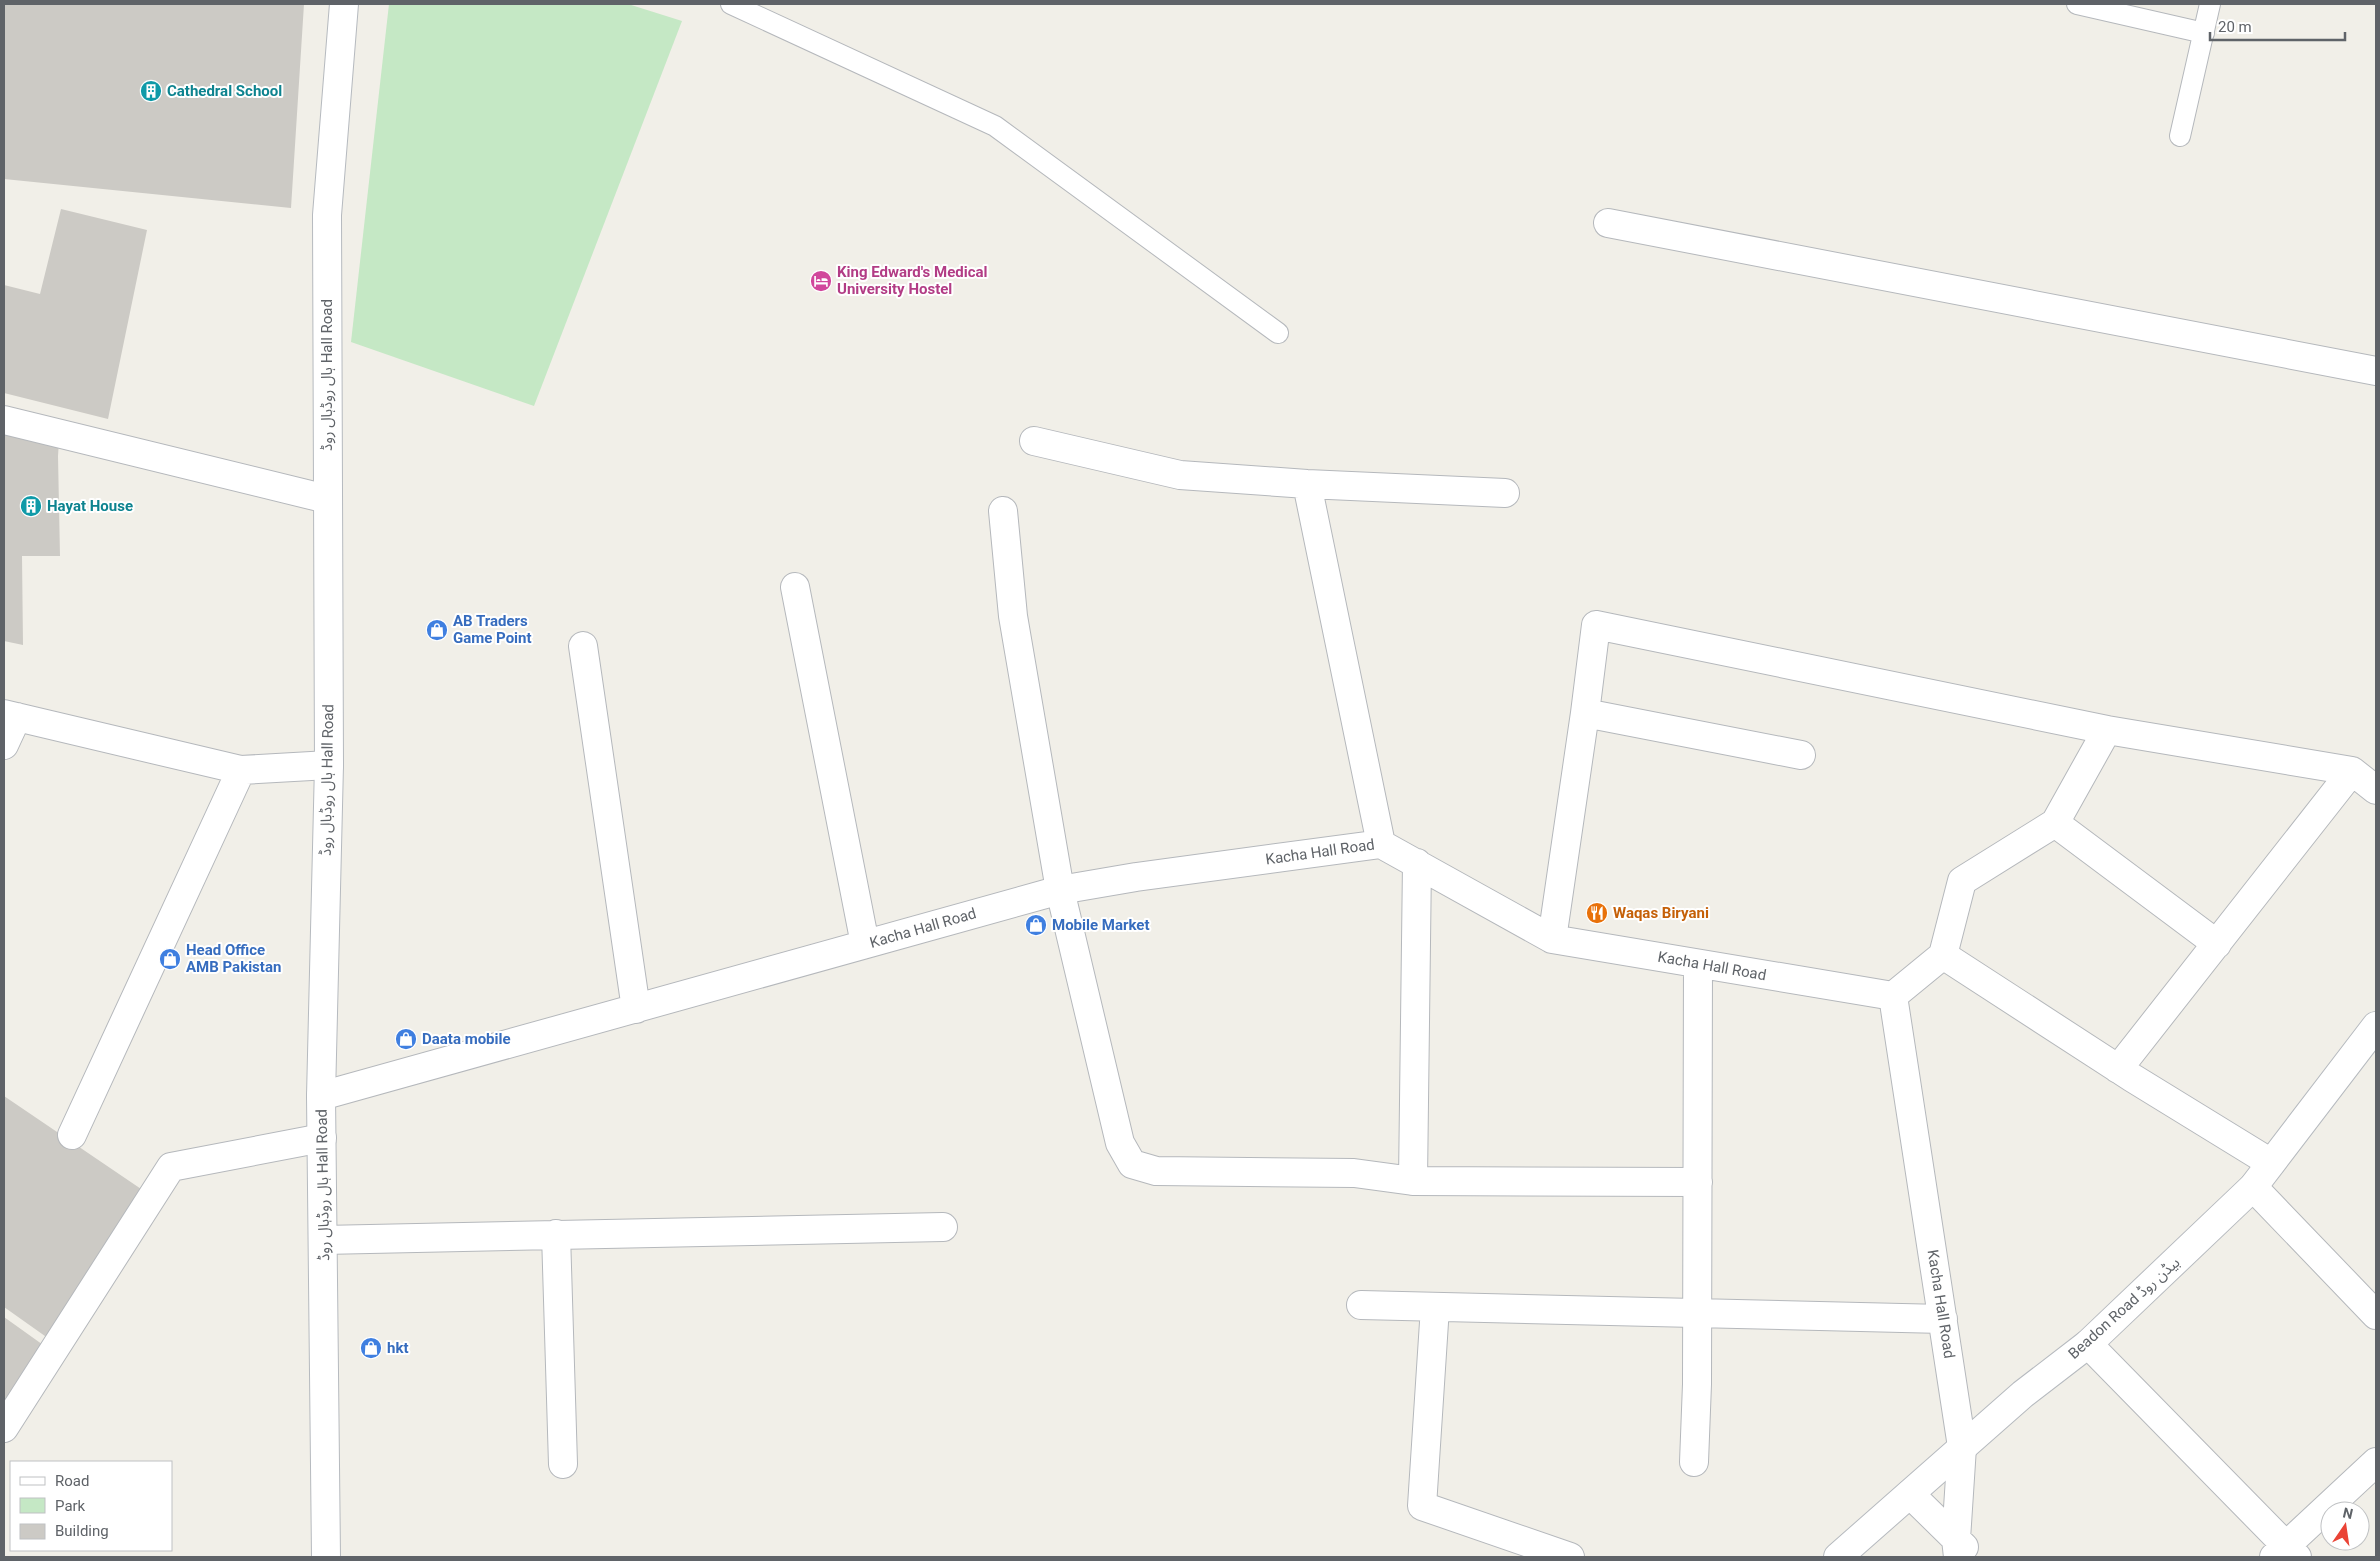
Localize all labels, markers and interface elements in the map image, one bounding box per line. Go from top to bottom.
scale bar [2210,10,2345,42]
text: 20 m [2218,18,2252,36]
building icon: Cathedral School [139,79,163,103]
place label: Cathedral School [167,82,282,100]
place label: King Edward's Medical University Hostel [837,263,987,298]
hotel icon: King Edward's Medical University Hostel [809,269,833,293]
street label: ہال روڈہال روڈ Hall Road [318,299,336,451]
building icon: Hayat House [19,494,43,518]
place label: Hayat House [47,497,133,515]
place label: AB Traders Game Point [453,612,532,647]
shop icon: AB Traders Game Point [425,618,449,642]
street label: ہال روڈہال روڈ Hall Road [317,704,337,856]
street label: Kacha Hall Road [1264,835,1376,869]
restaurant icon: Waqas Biryani [1585,901,1609,925]
street label: Kacha Hall Road [868,904,978,952]
place label: Waqas Biryani [1613,904,1709,922]
shop icon: Mobile Market [1024,913,1048,937]
place label: Mobile Market [1052,916,1150,934]
place label: Head Office AMB Pakistan [186,941,281,976]
shop icon: Head Office AMB Pakistan [158,947,182,971]
street label: Kacha Hall Road [1656,948,1768,984]
shop icon: Daata mobile [394,1027,418,1051]
place label: Daata mobile [422,1030,511,1048]
street label: ہال روڈہال روڈ Hall Road [313,1109,333,1261]
street label: Kacha Hall Road [1924,1248,1958,1360]
street label: Beadon Road بیڈن روڈ [2065,1253,2183,1363]
shop icon: hkt [359,1336,383,1360]
place label: hkt [387,1339,409,1357]
legend [10,1461,172,1551]
text: Road [55,1472,89,1490]
text: Park [55,1497,86,1515]
north arrow [2320,1501,2370,1551]
text: N [2341,1504,2355,1522]
text: Building [55,1522,109,1540]

